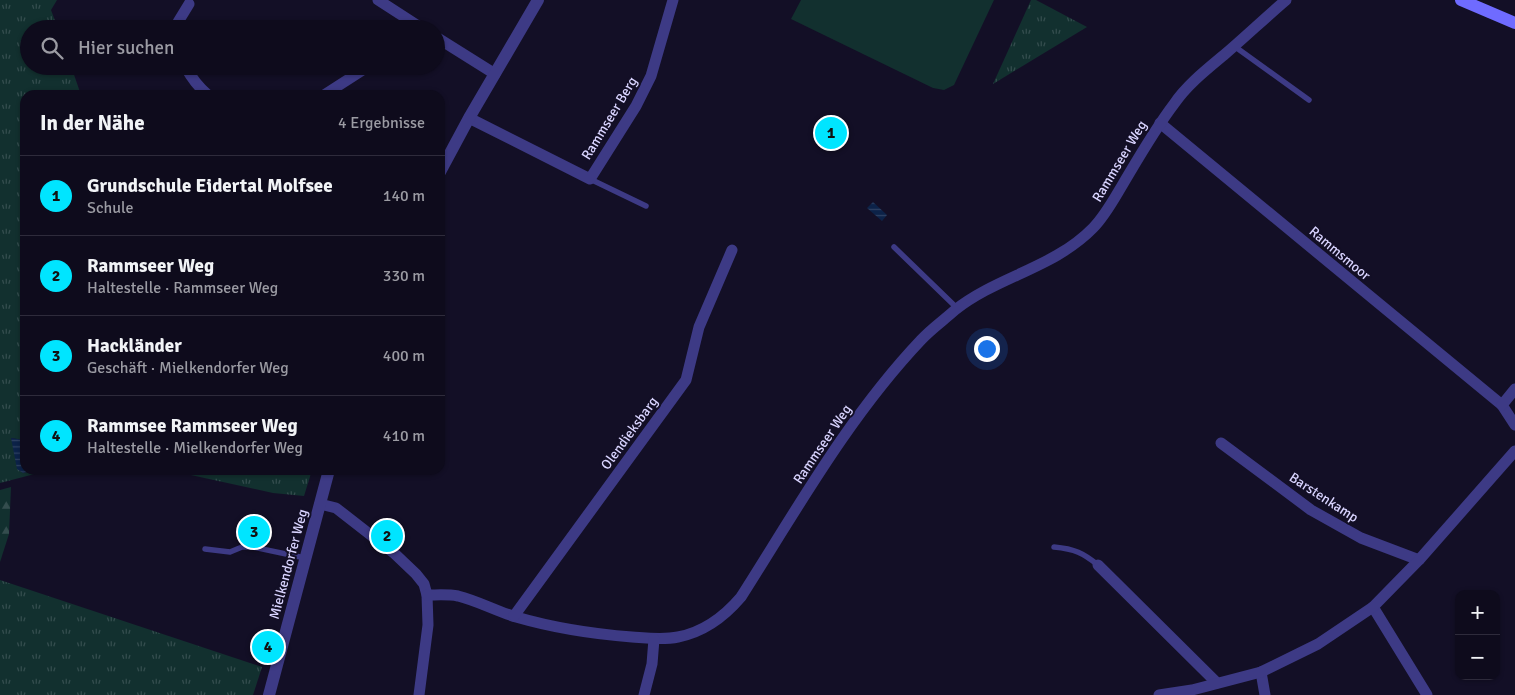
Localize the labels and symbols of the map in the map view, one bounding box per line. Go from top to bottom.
street label: Rammseer Berg [578,74,641,163]
pin: 1 [815,114,847,152]
street label: Rammseer Weg [1088,118,1150,205]
street label: Rammsmoor [1306,223,1374,284]
your location [974,336,1000,362]
street label: Olendieksbarg [597,393,662,473]
street label: Rammseer Weg [790,401,855,487]
street label: Barstenkamp [1286,469,1361,526]
street label: Mielkendorfer Weg [266,507,311,621]
pin: 3 [238,513,270,551]
pin: 2 [371,517,403,555]
pin: 4 [252,628,284,666]

